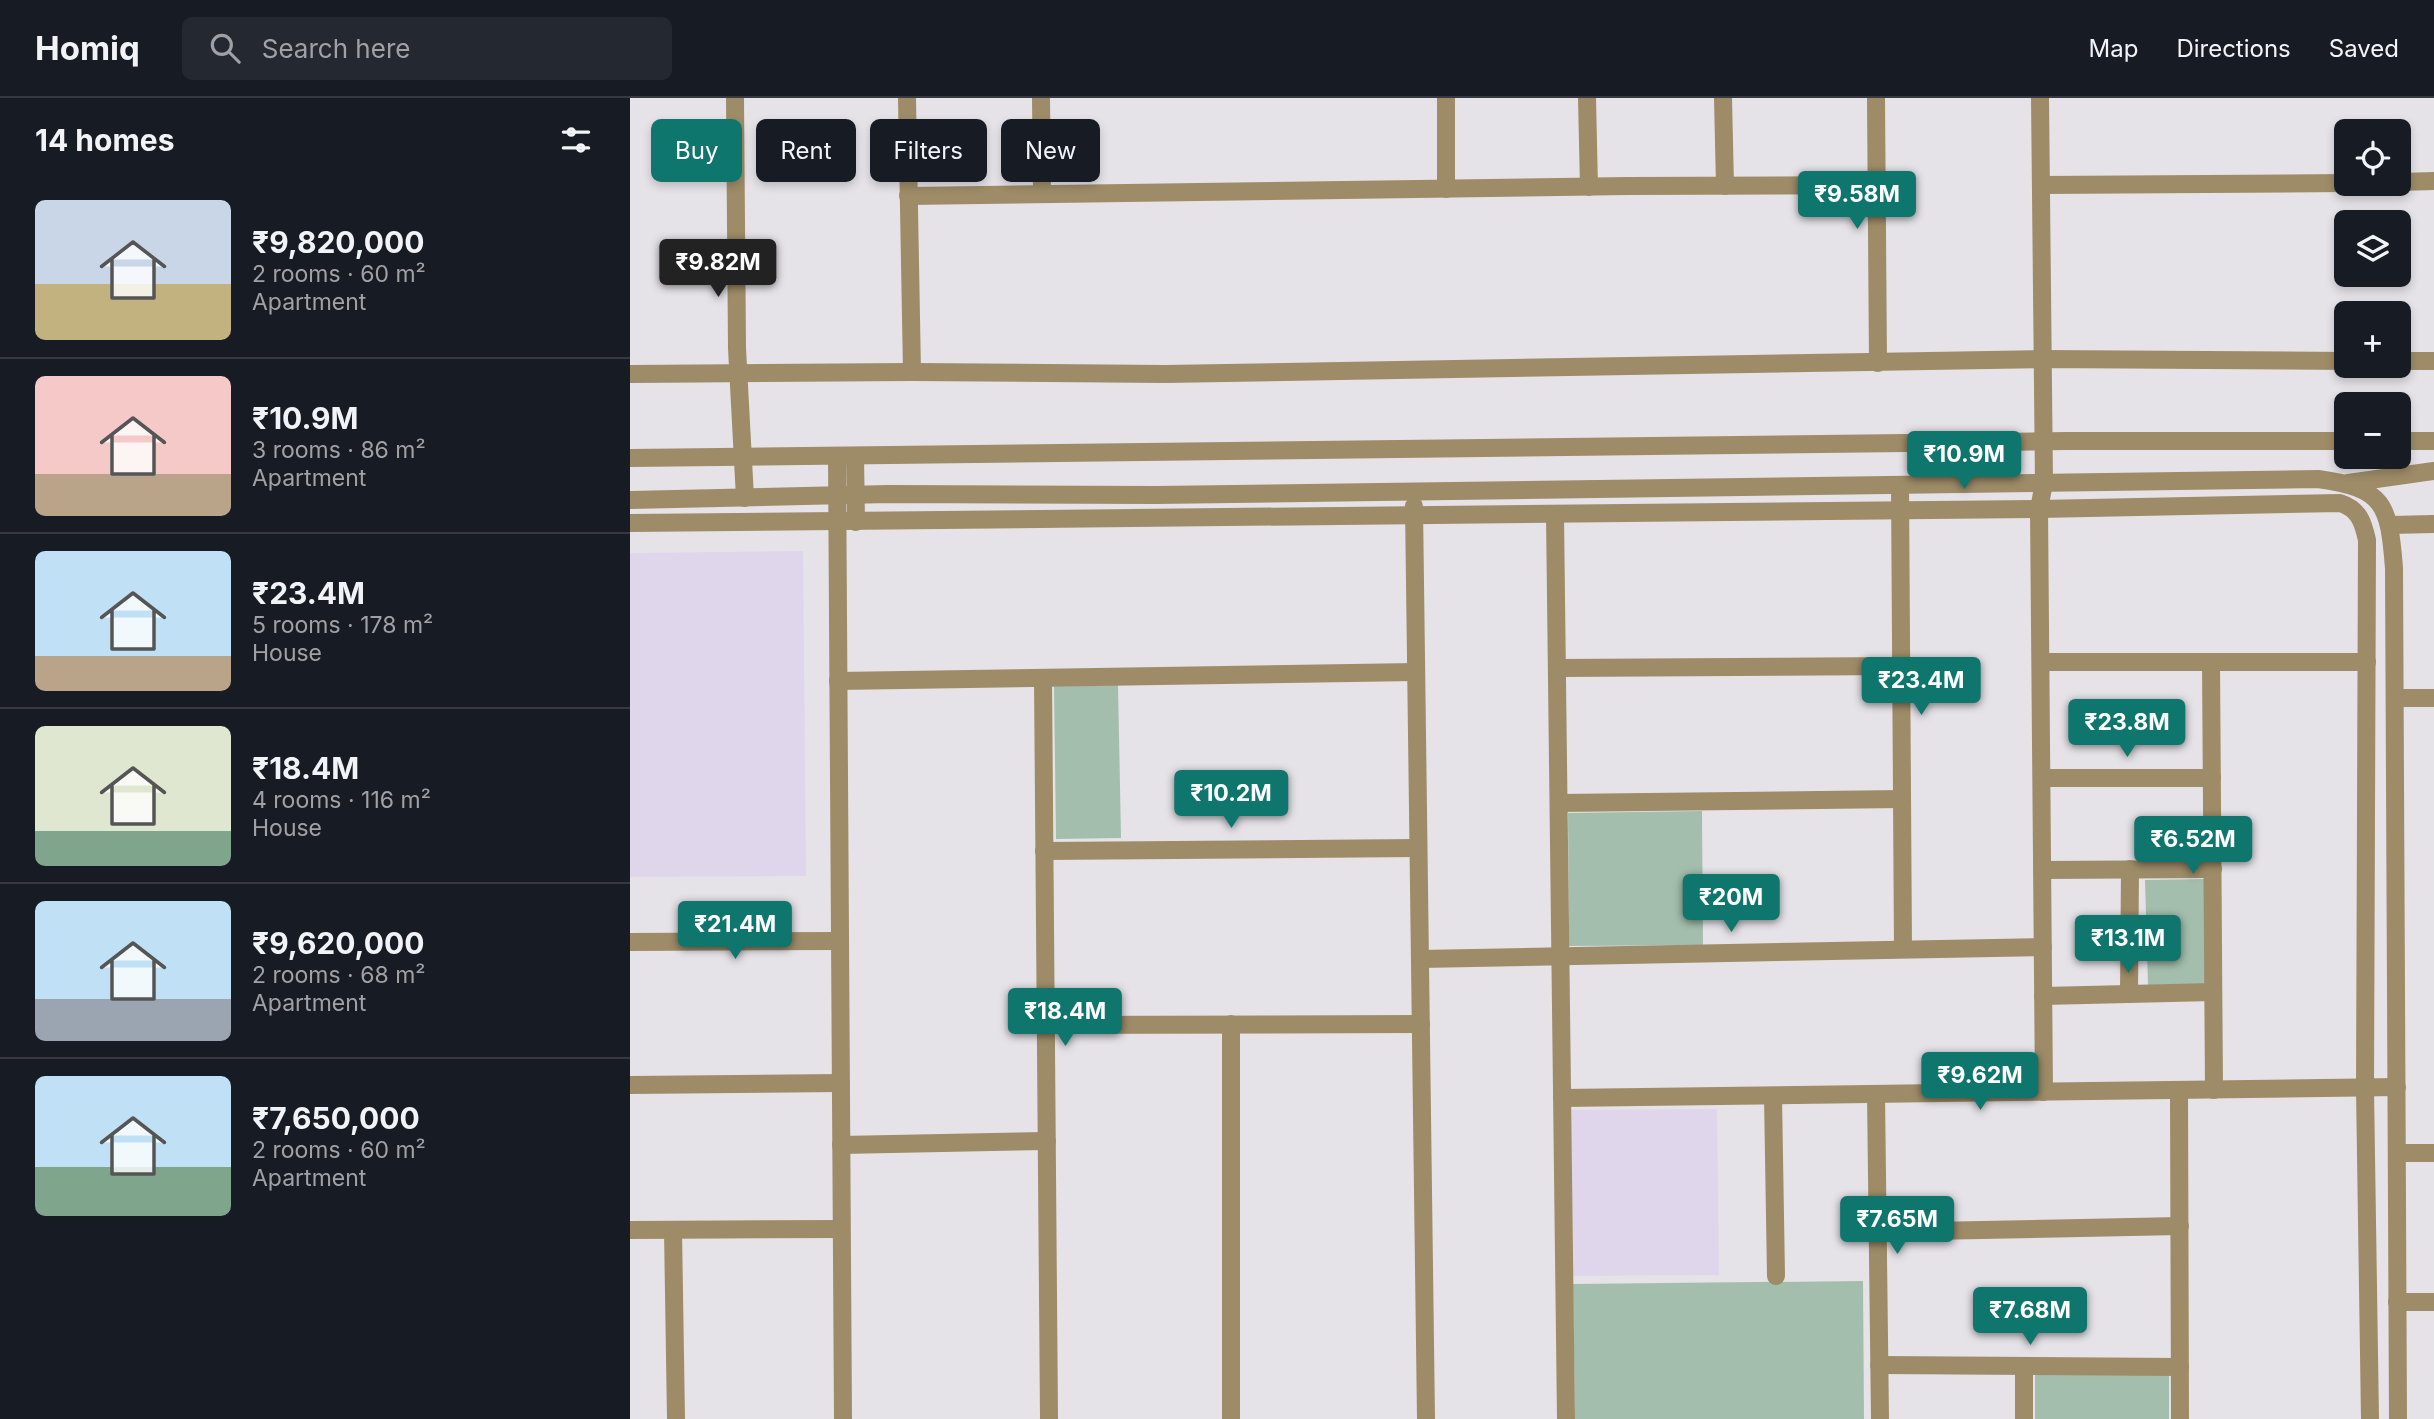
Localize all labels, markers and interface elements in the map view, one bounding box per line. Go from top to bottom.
search box [182,17,672,80]
text: Homiq [35,28,140,68]
icon: search [206,29,244,67]
text: Search here [262,33,410,64]
text: Map [2089,34,2138,63]
text: Directions [2176,34,2291,63]
text: Saved [2329,34,2399,63]
chip: Buy [651,119,742,182]
chip: Rent [756,119,856,182]
chip: Filters [870,119,987,182]
chip: New [1001,119,1100,182]
map controls [2334,119,2411,469]
button: locate [2334,119,2411,196]
icon: filters [557,121,595,159]
text: 14 homes [35,122,174,158]
pin: ₹9.58M [1800,172,1914,231]
text: ₹9.58M [1814,180,1900,208]
button: layers [2334,210,2411,287]
text: ₹9,820,000 [252,224,425,260]
icon: home [91,228,175,312]
pin: ₹9.82M [661,240,775,299]
text: ₹9.82M [675,248,761,276]
text: 2 rooms · 60 m² [252,260,426,288]
text: Apartment [252,288,366,316]
button: + [2334,301,2411,378]
button: − [2334,392,2411,469]
text: ₹10.9M [252,400,359,436]
icon: home [91,404,175,488]
pin: ₹10.9M [1907,432,2021,491]
text: 3 rooms · 86 m² [252,436,426,464]
text: ₹10.9M [1923,440,2005,468]
text: Apartment [252,464,366,492]
text: ₹23.4M [252,575,365,611]
icon: home [91,579,175,663]
text: 5 rooms · 178 m² [252,611,433,639]
text: House [252,639,322,667]
pin: ₹23.4M [1864,658,1978,717]
text: ₹23.4M [1878,666,1964,694]
pin: ₹23.8M [2070,700,2184,759]
text: ₹23.8M [2084,708,2170,736]
text: ₹18.4M [252,750,359,786]
icon: home [91,754,175,838]
pin: ₹10.2M [1174,770,1288,830]
text: ₹10.2M [1190,779,1272,807]
text: 4 rooms · 116 m² [252,786,431,814]
text: House [252,814,322,842]
pin: ₹6.52M [2136,816,2250,876]
text: ₹6.52M [2150,825,2236,853]
pin: ₹20M [1690,874,1772,934]
text: ₹20M [1699,883,1763,911]
pin: ₹21.4M [678,902,792,961]
text: ₹21.4M [694,910,776,938]
pin: ₹13.1M [2071,916,2185,975]
text: ₹13.1M [2091,924,2165,952]
text: ₹9,620,000 [252,925,424,961]
icon: home [91,929,175,1013]
text: 2 rooms · 68 m² [252,961,425,989]
pin: ₹18.4M [1008,988,1122,1048]
text: Apartment [252,989,366,1017]
text: ₹18.4M [1024,997,1106,1025]
pin: ₹9.62M [1923,1052,2037,1112]
text: ₹9.62M [1937,1061,2023,1089]
text: ₹7,650,000 [252,1100,420,1136]
icon: home [91,1104,175,1188]
text: 2 rooms · 60 m² [252,1136,426,1164]
text: Apartment [252,1164,366,1192]
pin: ₹7.65M [1840,1196,1954,1256]
text: ₹7.65M [1856,1205,1938,1233]
pin: ₹7.68M [1973,1288,2087,1347]
text: ₹7.68M [1989,1296,2071,1324]

